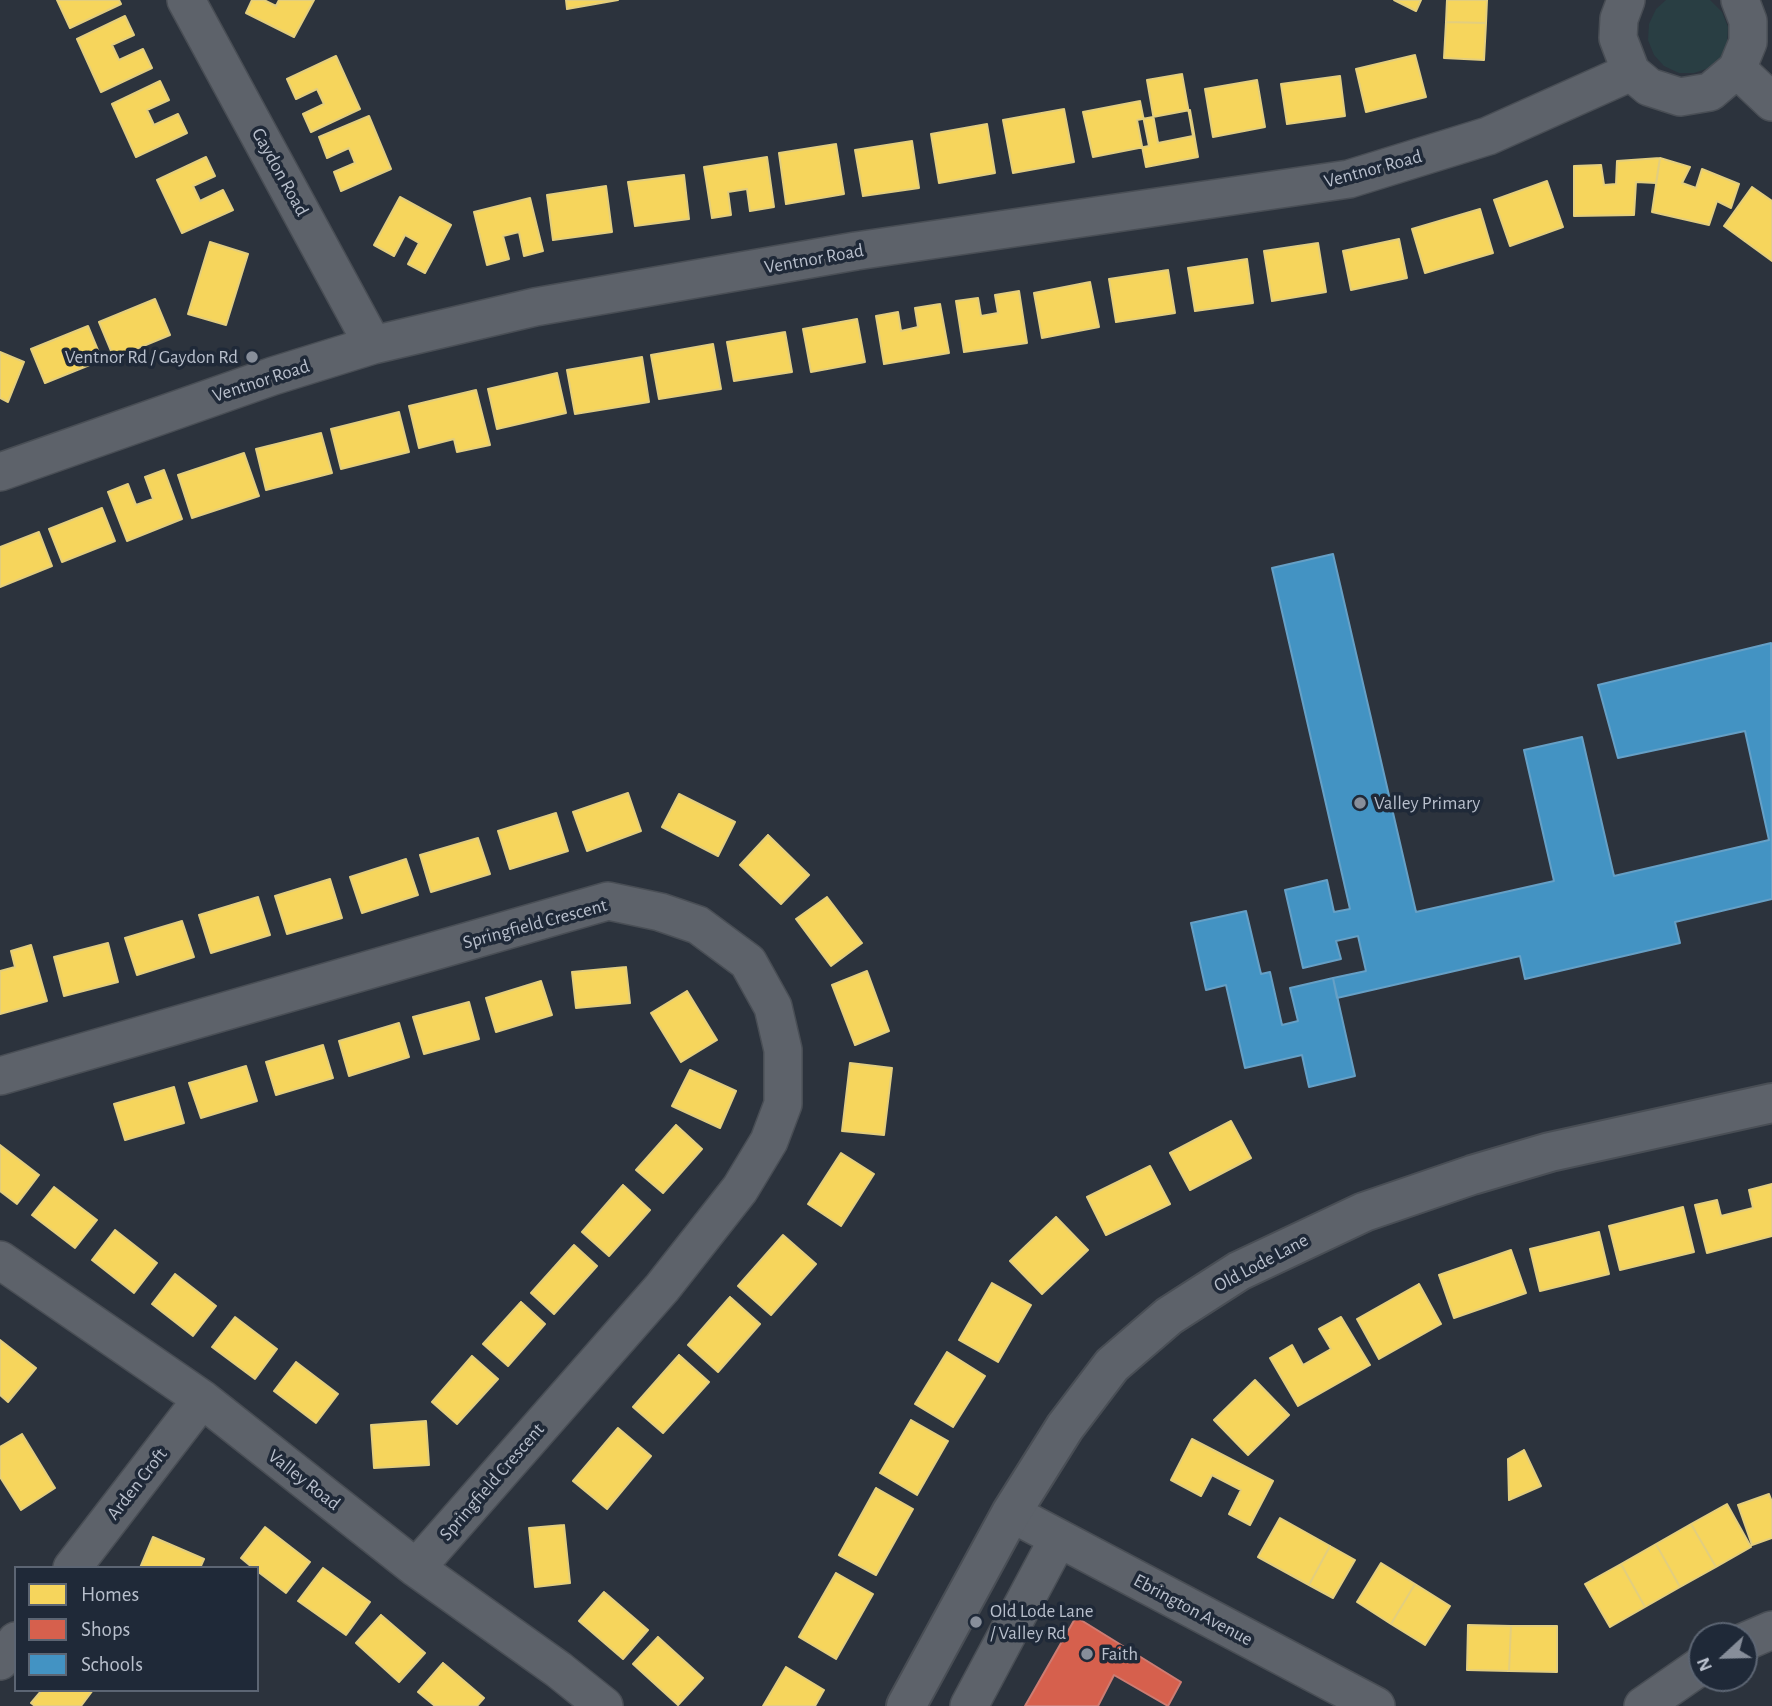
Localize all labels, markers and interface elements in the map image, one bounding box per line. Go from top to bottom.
street label: Gaydon Road [246,124,314,220]
street label: Ventnor Road [1322,145,1424,193]
street label: Ventnor Road [763,239,865,279]
place label: Ventnor Rd / Gaydon Rd [65,346,238,368]
marker: Ventnor Rd / Gaydon Rd [244,349,260,365]
street label: Ventnor Road [210,355,312,407]
place label: Valley Primary [1374,792,1480,814]
marker: Valley Primary [1352,795,1368,811]
street label: Springfield Crescent [460,894,610,954]
street label: Old Lode Lane [1210,1229,1312,1297]
street label: Springfield Crescent [435,1418,549,1546]
street label: Arden Croft [102,1443,172,1525]
street label: Valley Road [263,1445,345,1515]
legend [14,1566,259,1692]
street label: Ebrington Avenue [1129,1569,1257,1651]
text: Homes [81,1584,139,1605]
place label: Old Lode Lane / Valley Rd [990,1600,1093,1644]
marker: Old Lode Lane / Valley Rd [968,1614,984,1630]
text: Shops [81,1619,130,1640]
north arrow [1688,1622,1758,1692]
place label: Faith [1101,1643,1138,1665]
marker: Faith [1079,1646,1095,1662]
text: Schools [81,1654,143,1675]
text: N [1694,1655,1716,1674]

